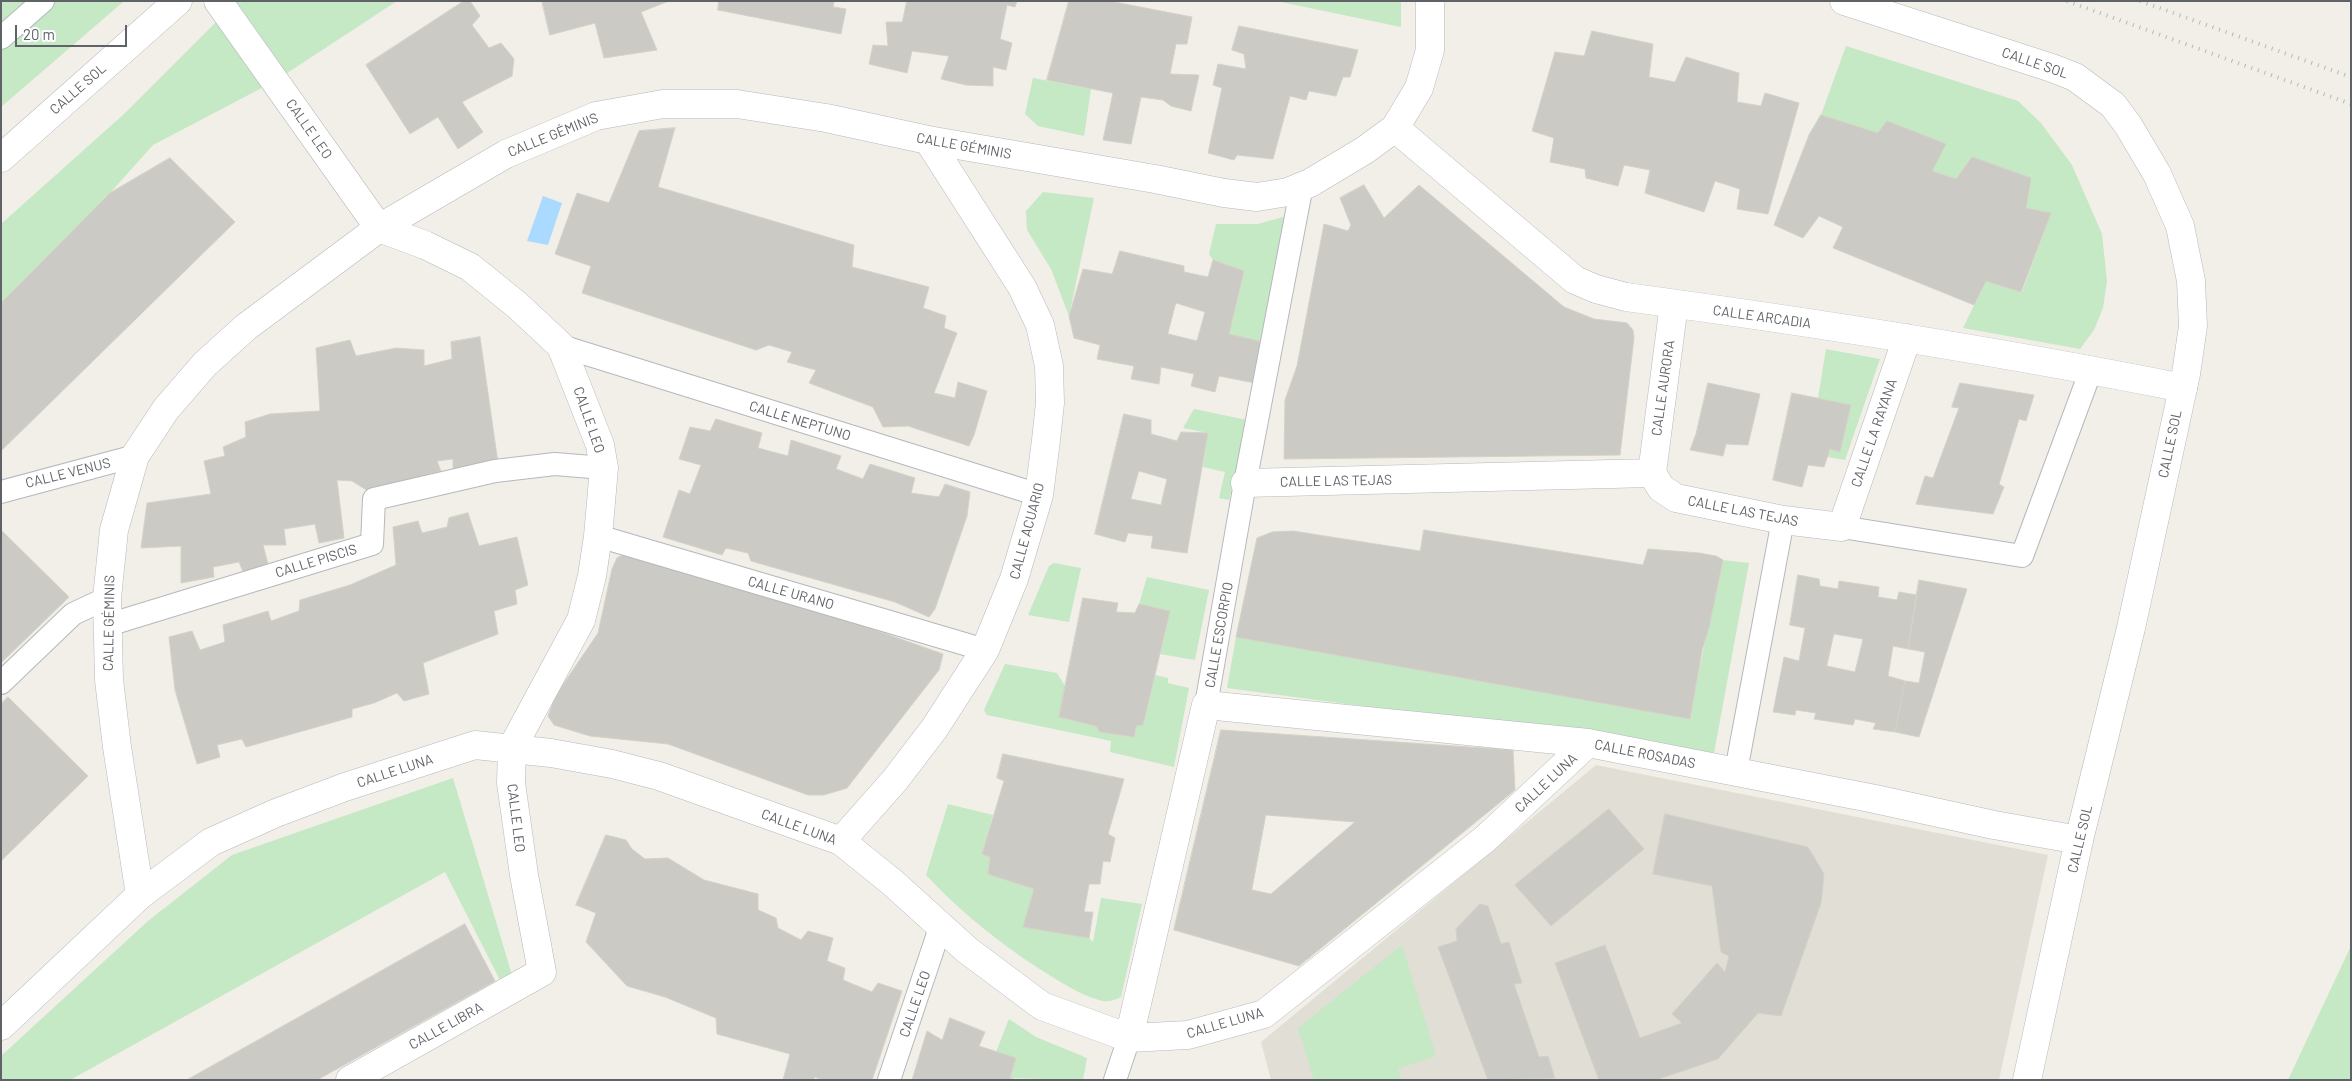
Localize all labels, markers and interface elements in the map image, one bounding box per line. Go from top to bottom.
scale bar [18,15,130,47]
text: 20 m [23,25,55,43]
street label: CALLE SOL [2000,44,2070,82]
street label: CALLE SOL [46,60,110,118]
street label: CALLE LEO [282,96,336,162]
street label: CALLE GÉMINIS [505,109,601,161]
street label: CALLE GÉMINIS [915,129,1013,163]
street label: CALLE ARCADIA [1712,302,1812,332]
street label: CALLE AURORA [1648,339,1678,437]
street label: CALLE LA RAYANA [1848,376,1900,490]
street label: CALLE LEO [570,385,608,455]
street label: CALLE NEPTUNO [747,398,853,444]
street label: CALLE SOL [2155,409,2185,479]
street label: CALLE VENUS [24,454,112,492]
street label: CALLE LAS TEJAS [1280,472,1392,490]
street label: CALLE ACUARIO [1006,481,1048,581]
street label: CALLE LAS TEJAS [1686,492,1800,530]
street label: CALLE PISCIS [273,541,359,581]
street label: CALLE URANO [746,573,836,613]
street label: CALLE GÉMINIS [100,575,118,671]
street label: CALLE ESCORPIO [1201,581,1237,689]
street label: CALLE ROSADAS [1593,736,1697,772]
street label: CALLE LUNA [1511,750,1581,816]
street label: CALLE LUNA [355,751,435,791]
street label: CALLE LEO [503,783,529,853]
street label: CALLE SOL [2064,803,2096,875]
street label: CALLE LUNA [759,806,839,848]
street label: CALLE LEO [896,969,934,1039]
street label: CALLE LIBRA [406,999,486,1053]
street label: CALLE LUNA [1185,1004,1265,1042]

